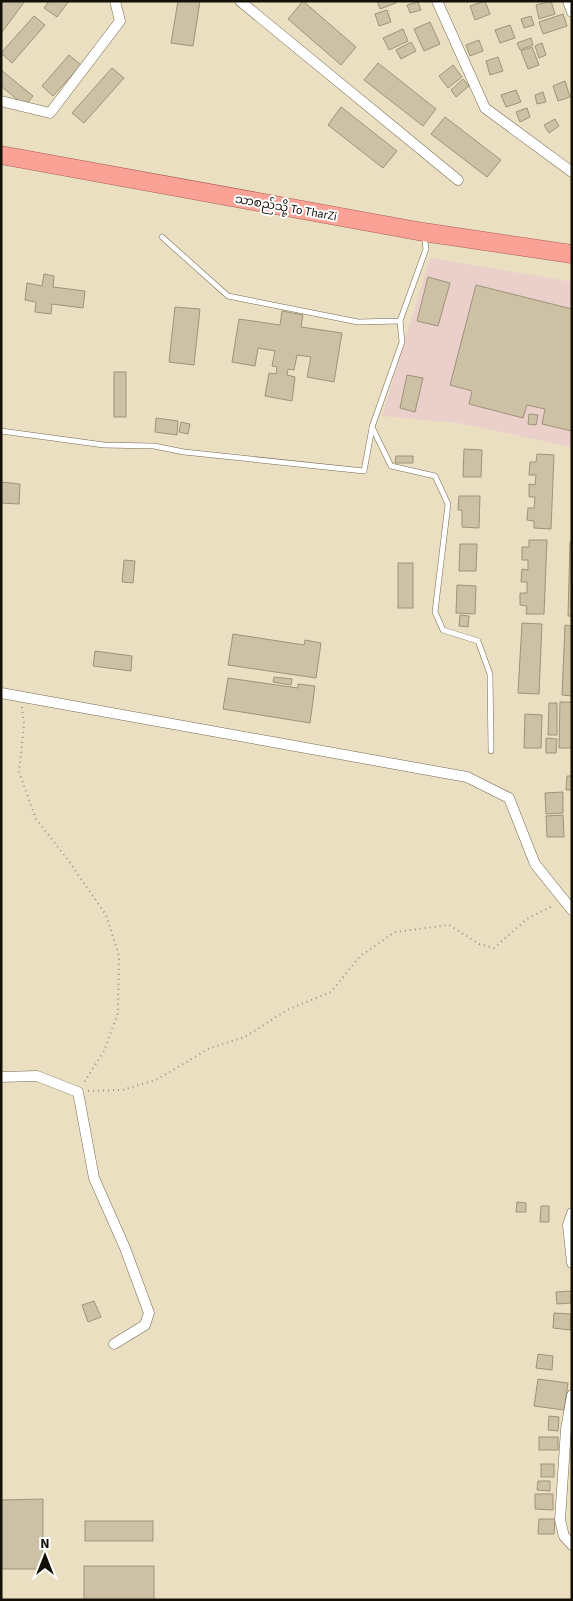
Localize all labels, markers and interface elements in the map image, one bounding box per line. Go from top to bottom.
street label: သာစည်သို့ To TharZi [233,190,339,226]
north arrow [20,1531,70,1581]
text: N [40,1534,50,1554]

